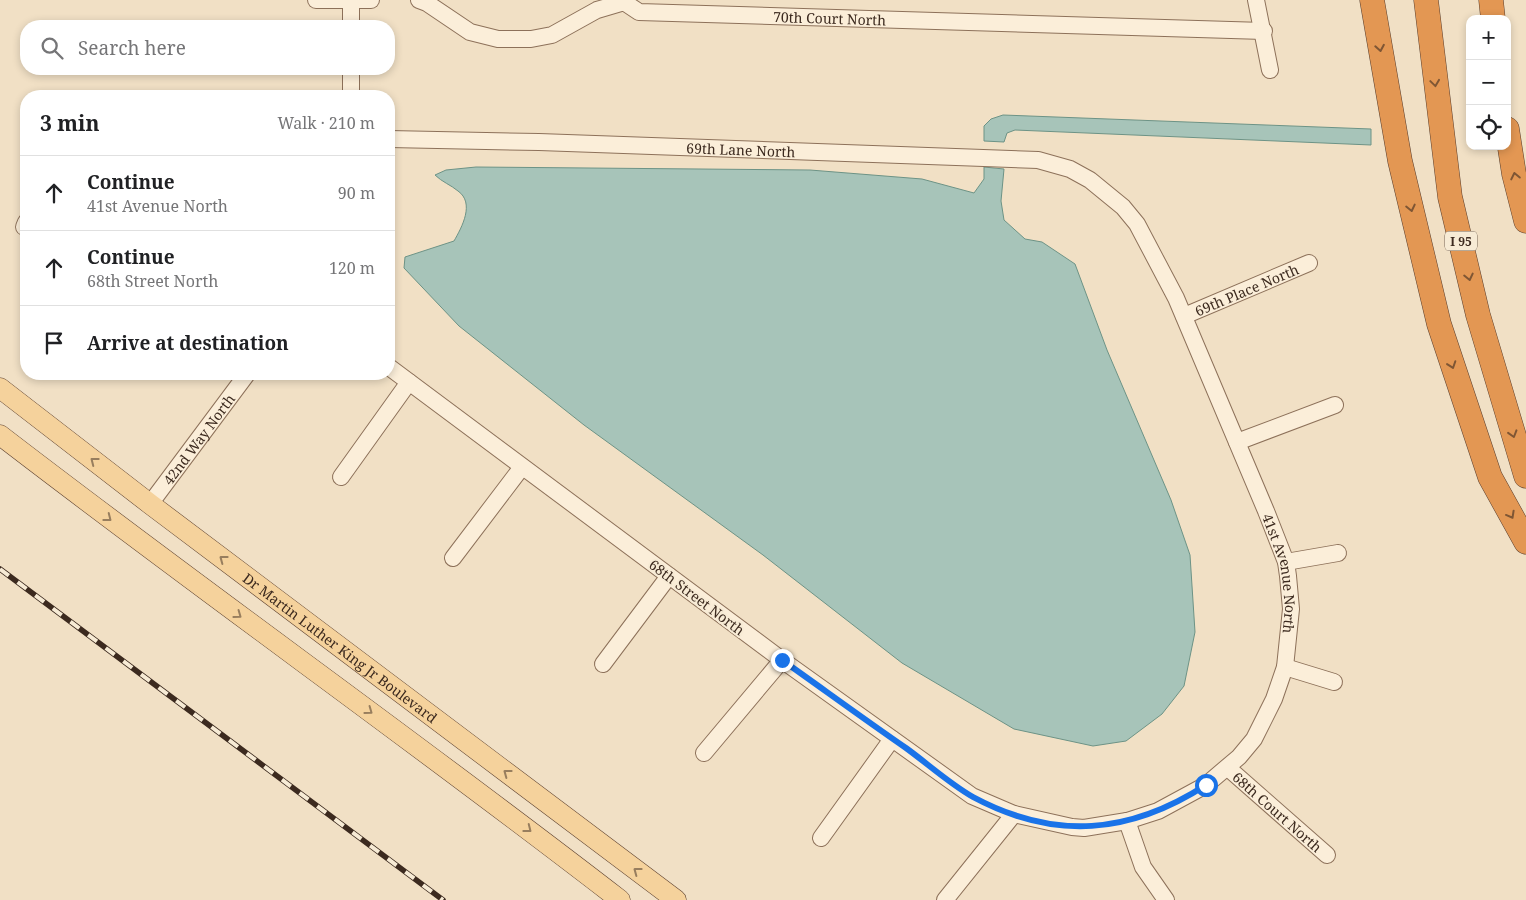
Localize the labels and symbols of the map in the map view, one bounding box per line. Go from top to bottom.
street label: 70th Court North [773,7,887,29]
one-way arrow [1375,44,1385,53]
one-way arrow [1429,79,1439,88]
street label: 69th Lane North [686,138,796,161]
one-way arrow [1510,171,1521,180]
one-way arrow [1405,203,1416,212]
road number: I 95 [1445,232,1477,250]
street label: 69th Place North [1192,259,1302,320]
one-way arrow [1463,273,1474,282]
one-way arrow [1447,360,1457,368]
street label: 42nd Way North [158,390,239,488]
one-way arrow [1508,429,1518,437]
one-way arrow [91,458,100,466]
one-way arrow [1505,510,1515,519]
street label: 41st Avenue North [1258,511,1301,635]
one-way arrow [102,512,112,521]
street label: 68th Street North [645,555,749,639]
one-way arrow [220,557,229,565]
street label: Dr Martin Luther King Jr Boulevard [240,568,442,727]
one-way arrow [232,609,242,618]
route end [771,649,794,672]
one-way arrow [364,705,373,714]
street label: 68th Court North [1229,767,1326,856]
one-way arrow [503,770,513,779]
route start [1195,774,1218,797]
one-way arrow [522,823,532,832]
one-way arrow [634,868,643,876]

